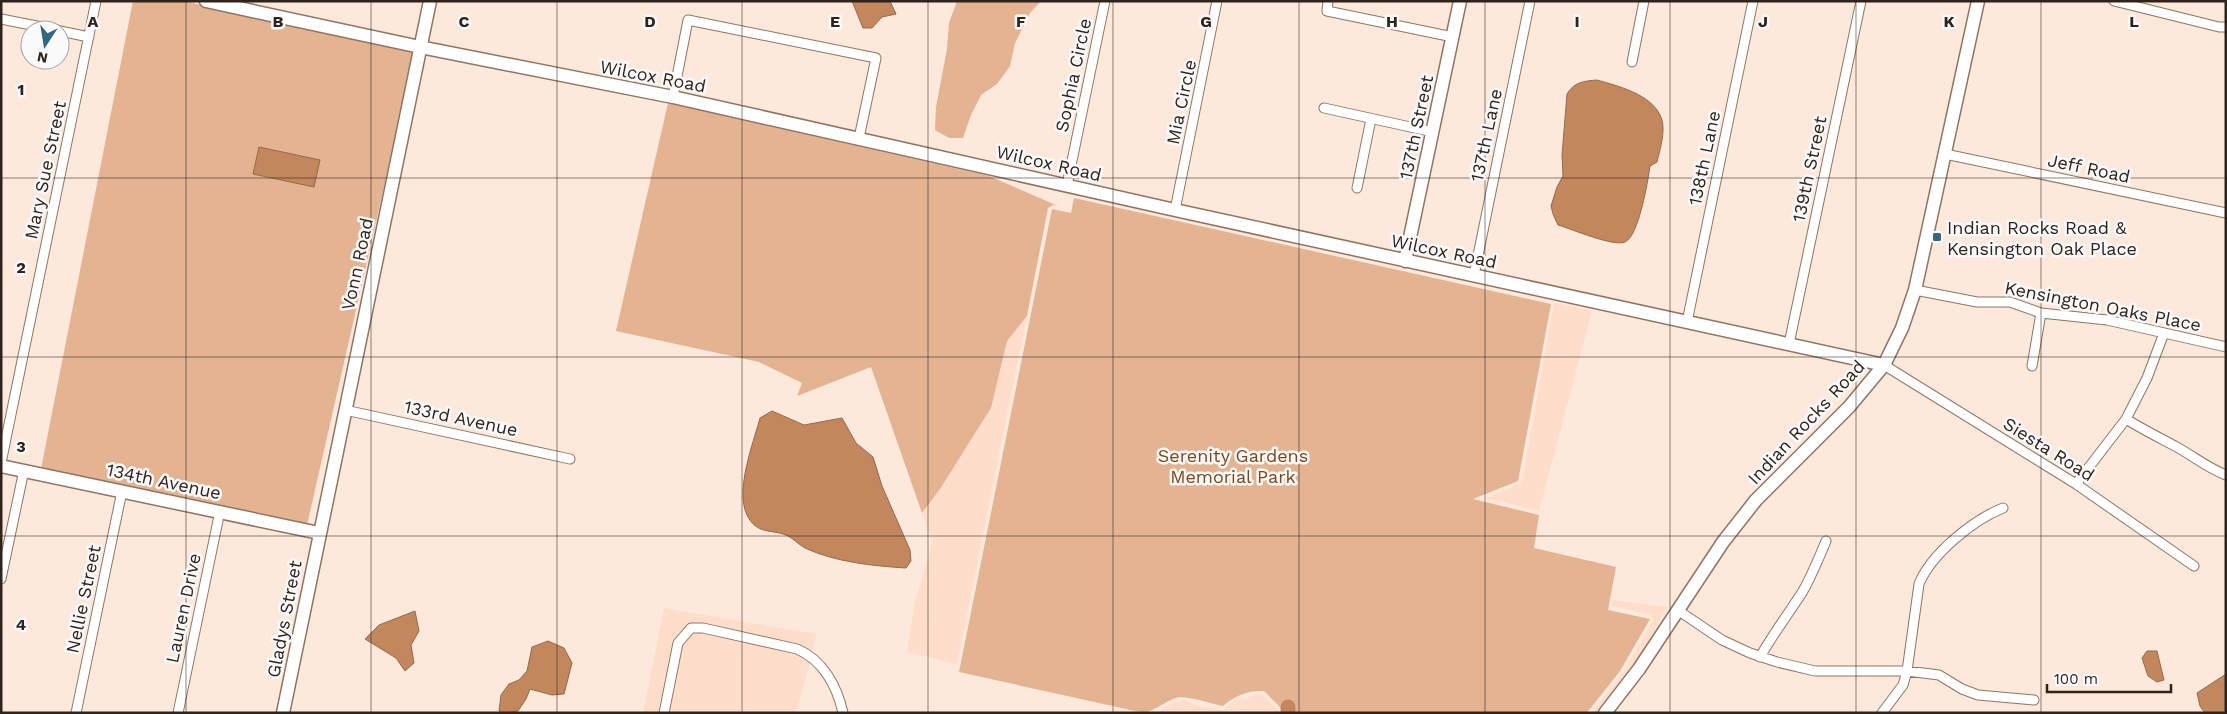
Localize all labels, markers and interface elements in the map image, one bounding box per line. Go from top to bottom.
text: A [88,12,99,31]
text: B [273,12,284,31]
text: C [459,12,470,31]
text: D [644,12,656,31]
text: E [830,12,840,31]
text: F [1016,12,1026,31]
text: G [1200,12,1212,31]
text: H [1386,12,1398,31]
text: I [1574,12,1580,31]
text: J [1758,12,1768,31]
text: K [1943,12,1955,31]
text: L [2129,12,2139,31]
street label: Sophia Circle [1051,16,1095,134]
north arrow [20,20,70,70]
text: N [36,49,49,67]
street label: Wilcox Road [598,55,708,97]
street label: Mia Circle [1162,58,1200,146]
street label: 137th Street [1395,73,1437,181]
text: 1 [18,80,24,99]
street label: 137th Lane [1466,87,1506,183]
street label: Mary Sue Street [20,98,70,241]
street label: 138th Lane [1684,109,1724,207]
street label: 139th Street [1788,114,1831,224]
street label: Wilcox Road [994,141,1104,185]
street label: Jeff Road [2046,149,2132,187]
street label: Vonn Road [337,216,377,312]
place label: Indian Rocks Road & Kensington Oak Place [1947,217,2137,259]
street label: Wilcox Road [1389,230,1499,272]
marker: Indian Rocks Road & Kensington Oak Place [1931,231,1943,243]
text: 2 [16,258,26,277]
street label: Kensington Oaks Place [2003,277,2203,335]
street label: Indian Rocks Road [1743,356,1869,488]
street label: 133rd Avenue [402,396,520,440]
street label: Siesta Road [2000,413,2098,485]
text: 3 [16,437,26,456]
park label: Serenity Gardens Memorial Park [1158,445,1308,487]
street label: 134th Avenue [105,459,223,503]
street label: Nellie Street [61,543,105,655]
street label: Lauren Drive [161,551,205,665]
street label: Gladys Street [262,558,306,679]
text: 4 [16,615,26,634]
scale bar [2047,662,2171,694]
text: 100 m [2054,670,2098,688]

